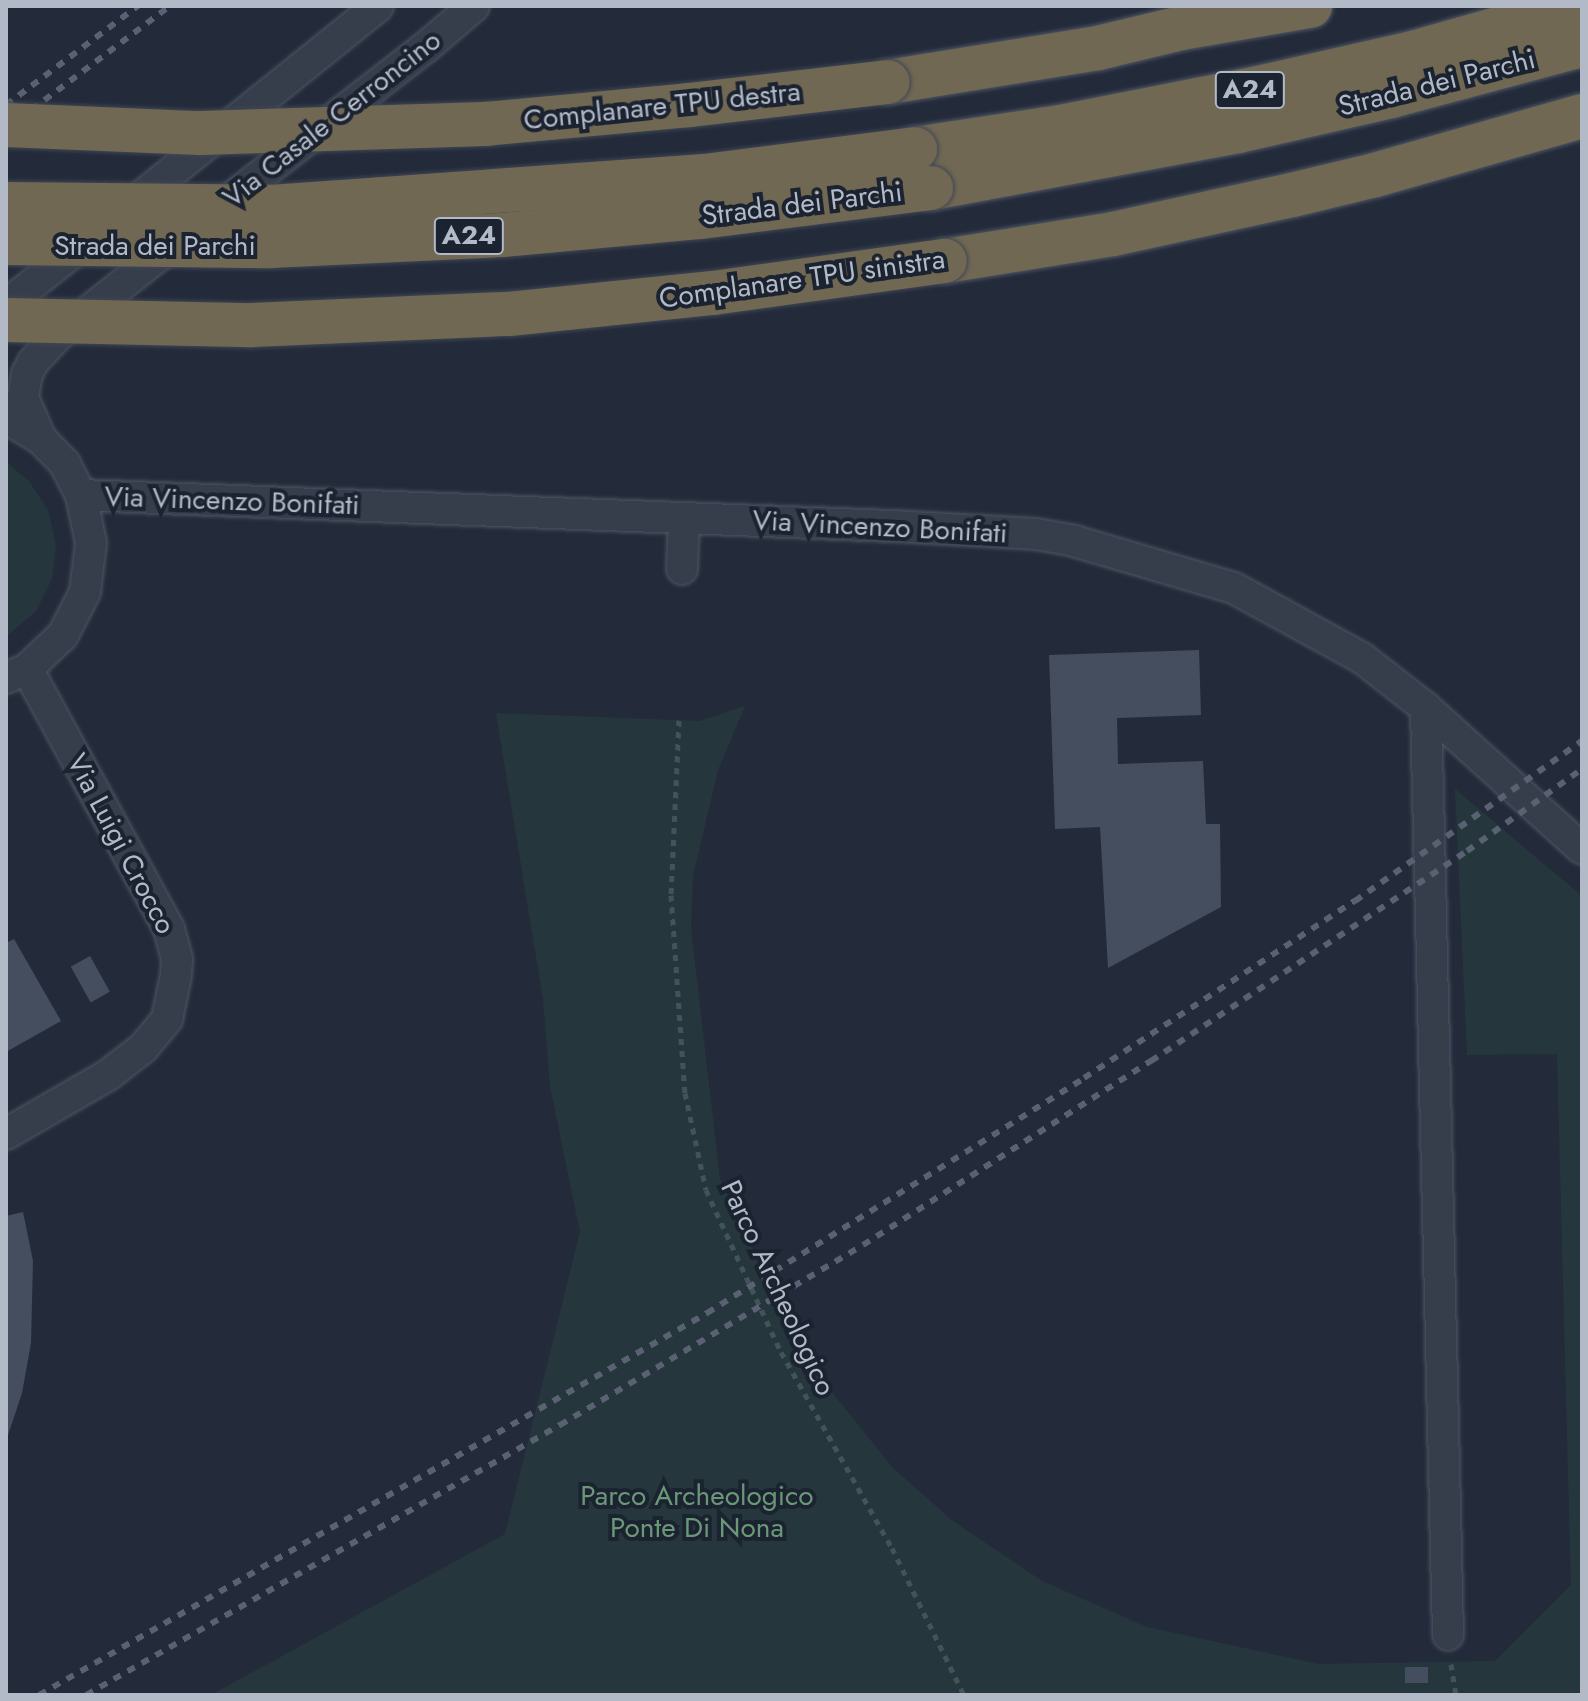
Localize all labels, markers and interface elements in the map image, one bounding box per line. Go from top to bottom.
street label: Via Casale Cerroncino [216,23,448,215]
street label: Strada dei Parchi [1335,42,1539,124]
road number: A24 [1214,68,1286,112]
street label: Complanare TPU destra [522,75,802,137]
street label: Strada dei Parchi [700,175,904,233]
road number: A24 [433,214,505,258]
street label: Strada dei Parchi [54,229,256,263]
street label: Complanare TPU sinistra [657,242,947,316]
street label: Via Vincenzo Bonifati [104,480,360,522]
street label: Via Vincenzo Bonifati [752,504,1008,550]
street label: Via Luigi Crocco [59,748,183,940]
street label: Parco Archeologico [713,1175,843,1401]
park label: Parco Archeologico Ponte Di Nona [580,1479,814,1545]

